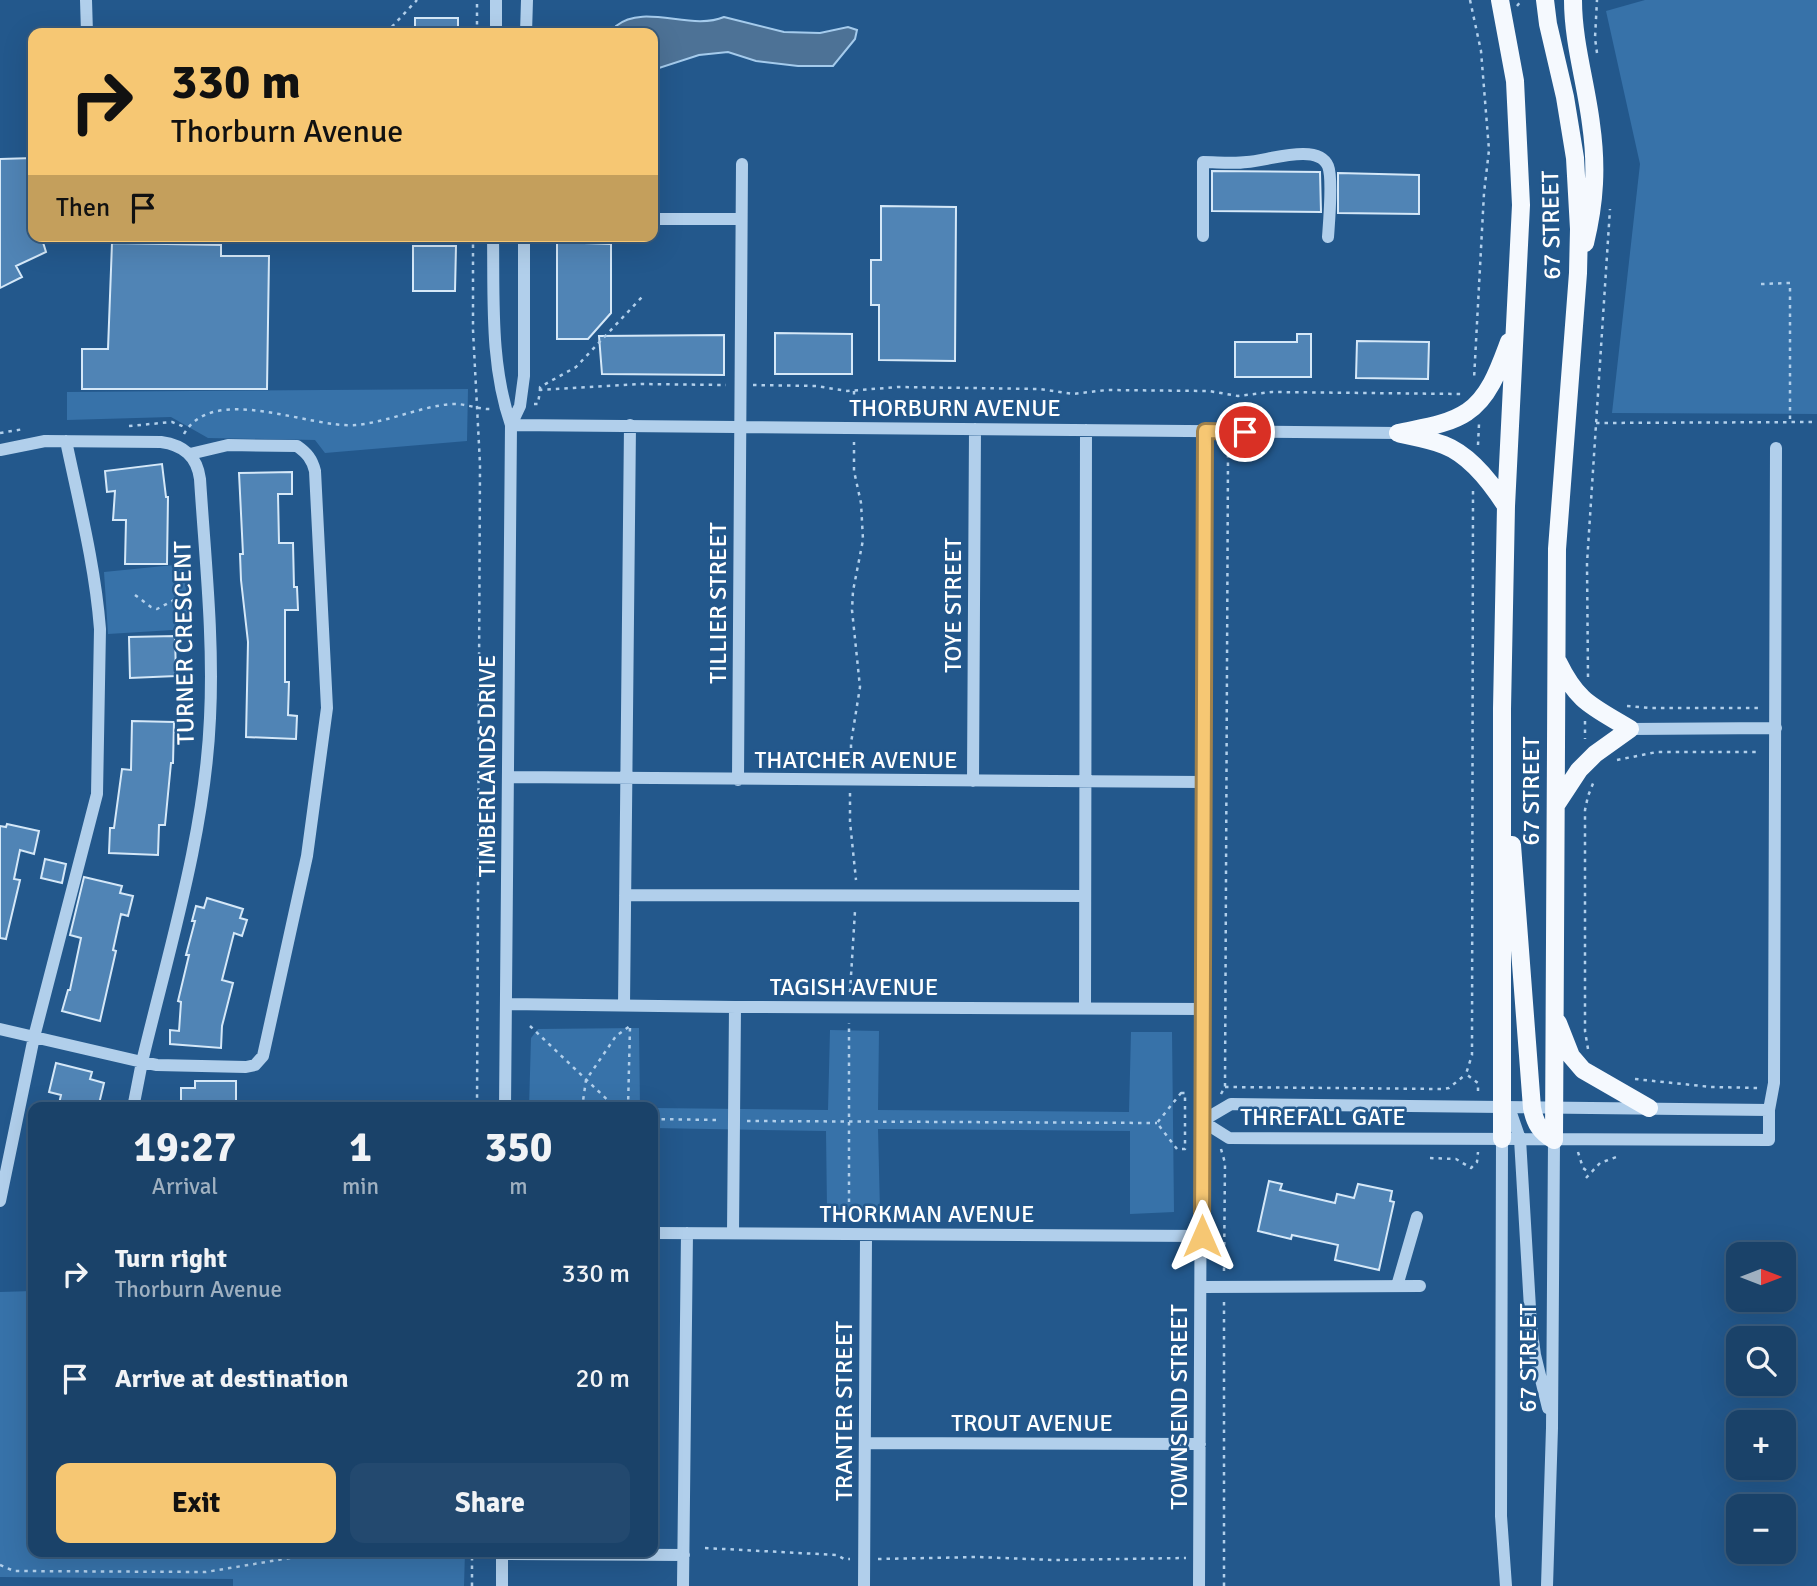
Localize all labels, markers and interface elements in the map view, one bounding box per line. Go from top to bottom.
text: 330 m [171,52,301,112]
icon: right [56,56,147,147]
text: Thorburn Avenue [171,112,403,151]
street label: 67 STREET [1535,170,1567,280]
icon: arrive [124,189,162,227]
text: Then [56,192,110,224]
street label: THORBURN AVENUE [849,393,1061,423]
pin [1215,402,1275,462]
icon: arrive [1226,413,1264,451]
street label: TILLIER STREET [703,522,733,684]
street label: TOYE STREET [938,537,968,673]
street label: TURNER CRESCENT [167,541,201,745]
street label: TIMBERLANDS DRIVE [472,655,502,877]
street label: 67 STREET [1516,736,1546,846]
street label: THATCHER AVENUE [754,745,958,775]
street label: TAGISH AVENUE [770,972,938,1002]
street label: THREFALL GATE [1240,1102,1406,1132]
text: 19:27 [133,1122,237,1173]
text: 1 [349,1122,372,1173]
text: 350 [484,1122,553,1173]
text: Arrival [152,1172,218,1201]
text: min [342,1172,379,1201]
text: m [509,1172,528,1201]
street label: THORKMAN AVENUE [820,1199,1034,1229]
position arrow [1165,1199,1239,1273]
north arrow [1726,1242,1796,1312]
map controls [1726,1242,1796,1564]
text: Turn right [115,1243,227,1275]
icon: right [56,1255,94,1293]
text: 330 m [561,1258,630,1290]
text: Thorburn Avenue [115,1275,282,1304]
street label: 67 STREET [1513,1303,1543,1413]
street label: TOWNSEND STREET [1164,1304,1194,1510]
street label: TRANTER STREET [829,1321,859,1501]
button: search [1726,1326,1796,1396]
icon: arrive [56,1360,94,1398]
text: Arrive at destination [115,1363,348,1395]
text: 20 m [575,1363,630,1395]
street label: TROUT AVENUE [951,1408,1113,1438]
button: + [1726,1410,1796,1480]
button: Exit [56,1463,336,1543]
button: Share [350,1463,630,1543]
button: − [1726,1494,1796,1564]

